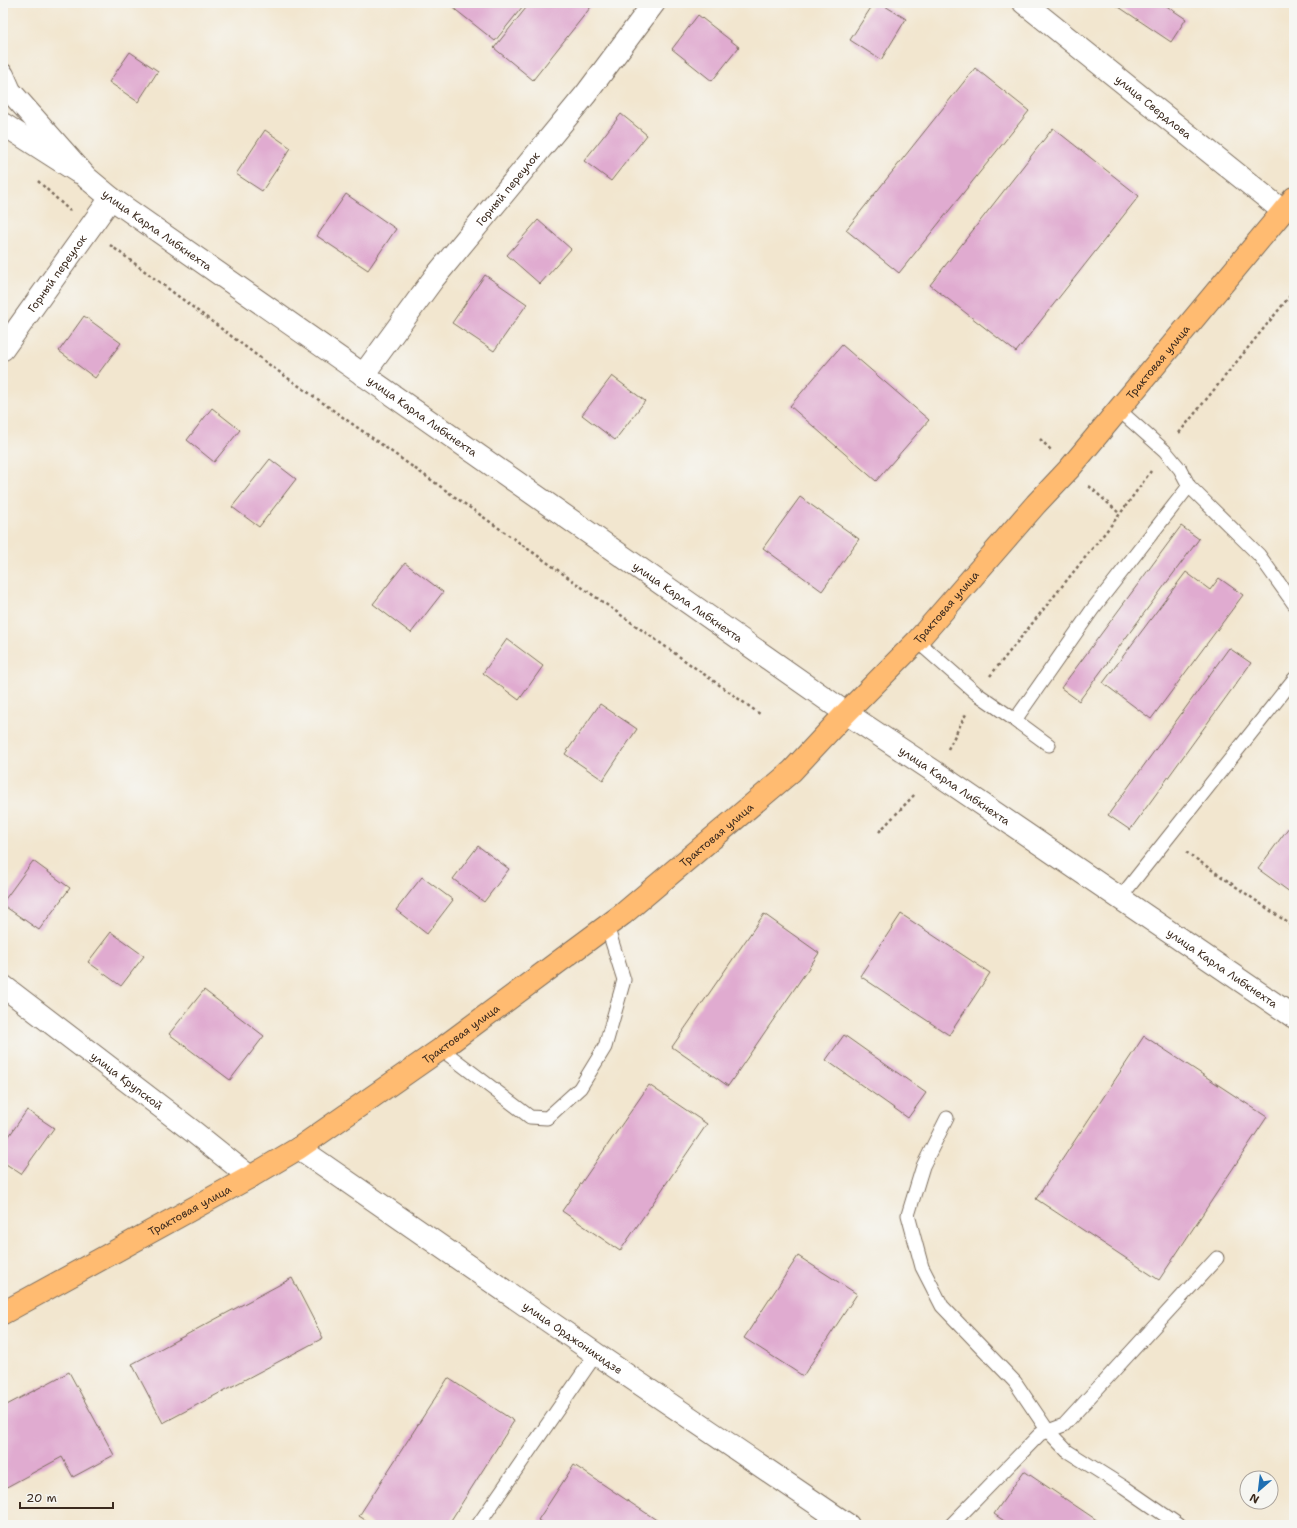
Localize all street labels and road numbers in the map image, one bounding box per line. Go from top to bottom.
street label: улица Свердлова [1112,72,1195,142]
street label: Горный переулок [473,148,543,229]
street label: улица Карла Либкнехта [99,186,215,274]
street label: Горный переулок [24,231,90,315]
street label: Трактовая улица [1123,322,1193,402]
street label: улица Карла Либкнехта [364,372,480,460]
street label: улица Карла Либкнехта [630,558,746,646]
street label: Трактовая улица [910,567,982,647]
street label: улица Карла Либкнехта [896,743,1013,829]
street label: Трактовая улица [676,799,757,870]
street label: улица Карла Либкнехта [1164,925,1281,1011]
street label: Трактовая улица [419,1001,503,1067]
street label: улица Крупской [88,1048,166,1113]
street label: Трактовая улица [146,1181,234,1239]
street label: улица Орджоникидзе [520,1298,626,1377]

